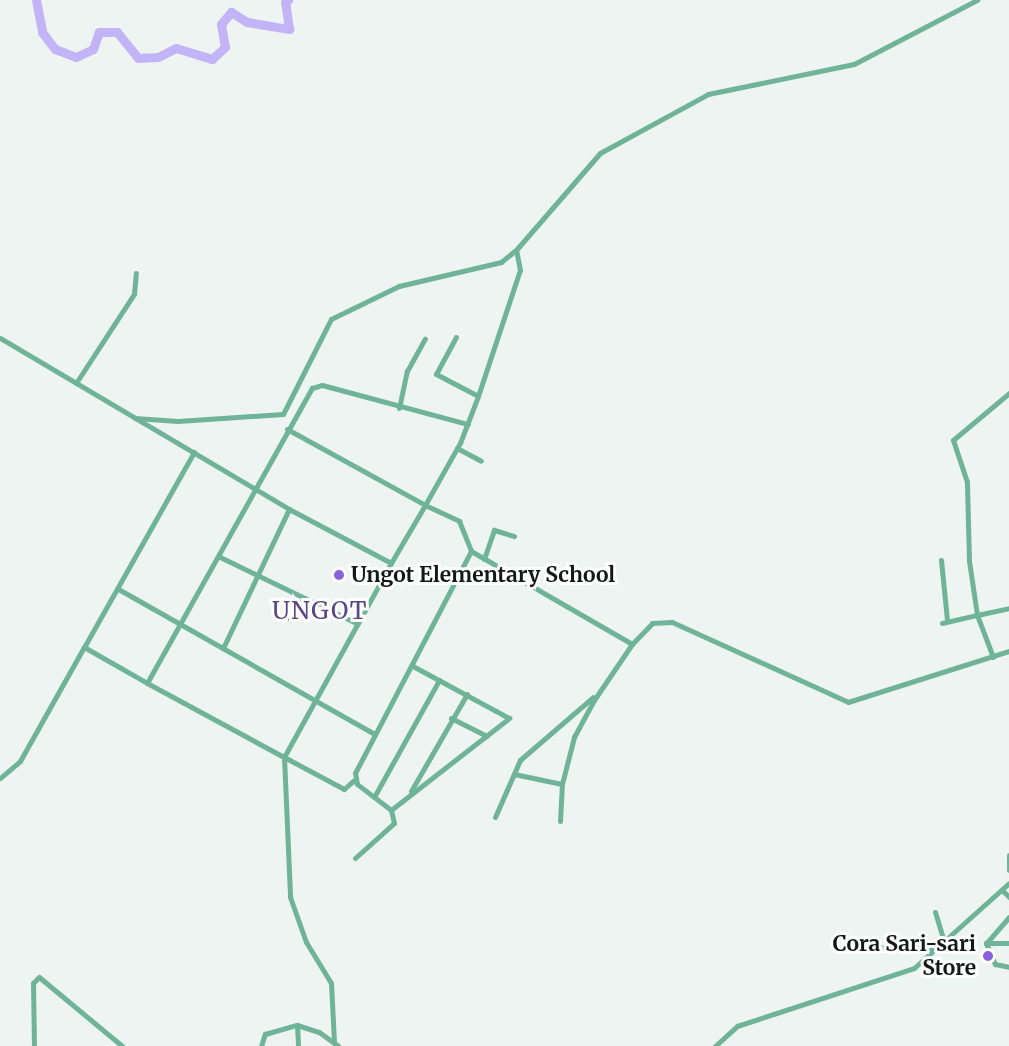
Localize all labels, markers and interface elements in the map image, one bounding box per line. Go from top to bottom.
place label: Ungot Elementary School [351,562,615,588]
marker: Ungot Elementary School [332,568,346,582]
district label: UNGOT [272,597,368,625]
place label: Cora Sari-sari Store [833,931,976,981]
marker: Cora Sari-sari Store [981,949,995,963]

